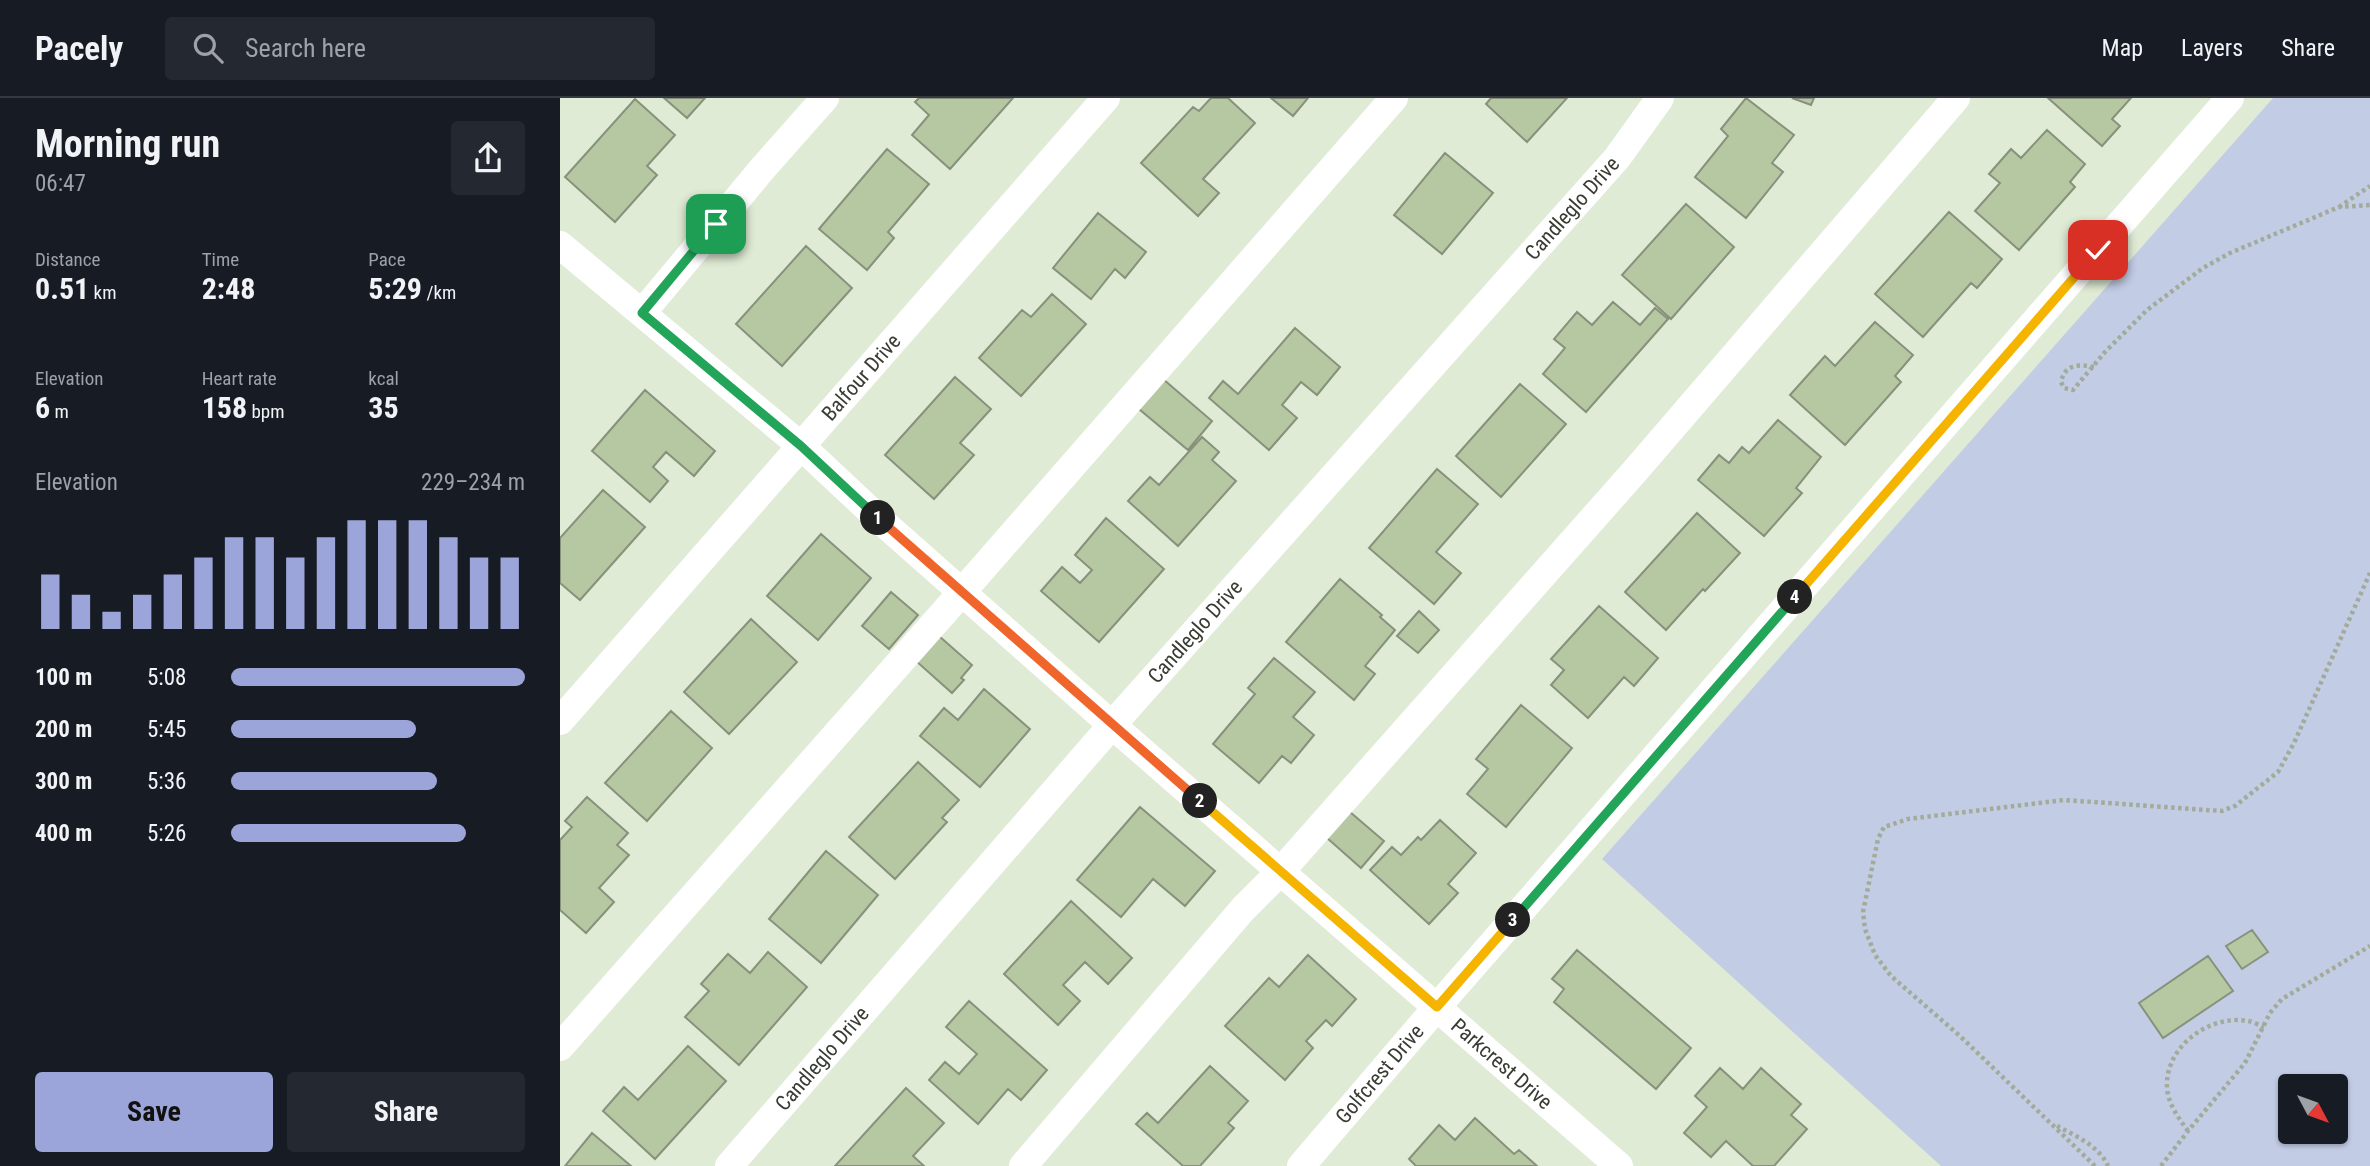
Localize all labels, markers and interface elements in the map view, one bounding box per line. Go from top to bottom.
search box [165,17,655,80]
text: Pacely [35,29,123,68]
icon: search [189,29,227,67]
text: Search here [245,33,366,63]
text: Map [2102,34,2143,62]
text: Layers [2181,34,2243,62]
text: Share [2281,34,2335,62]
button: share [451,121,525,195]
text: Morning run [35,122,220,166]
street label: Candleglo Drive [1520,152,1624,265]
text: 06:47 [35,170,86,197]
pin [686,194,746,254]
icon: arrive [697,205,735,243]
pin [2068,220,2128,280]
icon: check [2079,231,2117,269]
text: Distance [35,248,100,271]
text: Time [202,248,239,271]
text: Pace [368,248,406,271]
text: 0.51 [35,271,89,306]
text: 2:48 [202,271,255,306]
text: 5:29 [368,271,422,306]
text: km [89,281,116,304]
text: /km [422,281,456,304]
street label: Balfour Drive [817,329,906,425]
text: Elevation [35,367,103,390]
text: Heart rate [202,367,277,390]
text: kcal [368,367,399,390]
text: 6 [35,390,50,425]
text: 158 [202,390,247,425]
text: 35 [368,390,399,425]
text: m [50,400,69,423]
text: bpm [247,400,285,423]
text: Elevation [35,469,118,496]
text: 229–234 m [421,469,525,496]
pin: 1 [860,500,896,536]
text: 1 [873,506,882,529]
street label: Candleglo Drive [1143,575,1247,688]
pin: 4 [1778,580,1812,614]
text: 4 [1790,585,1799,608]
text: 100 m [35,664,92,691]
text: 5:08 [147,664,186,691]
text: 200 m [35,716,92,743]
text: 5:45 [147,716,186,743]
text: 300 m [35,768,92,795]
text: 5:36 [147,768,186,795]
pin: 2 [1182,784,1218,818]
text: 2 [1195,789,1204,812]
text: 400 m [35,820,92,847]
text: 5:26 [147,820,186,847]
pin: 3 [1496,902,1530,938]
text: 3 [1508,908,1517,931]
street label: Candleglo Drive [771,1002,874,1116]
street label: Parkcrest Drive [1446,1014,1557,1114]
street label: Golfcrest Drive [1331,1020,1429,1128]
button: Save [35,1072,273,1152]
button: Share [287,1072,525,1152]
north arrow [2278,1074,2348,1144]
map controls [2278,1074,2348,1144]

